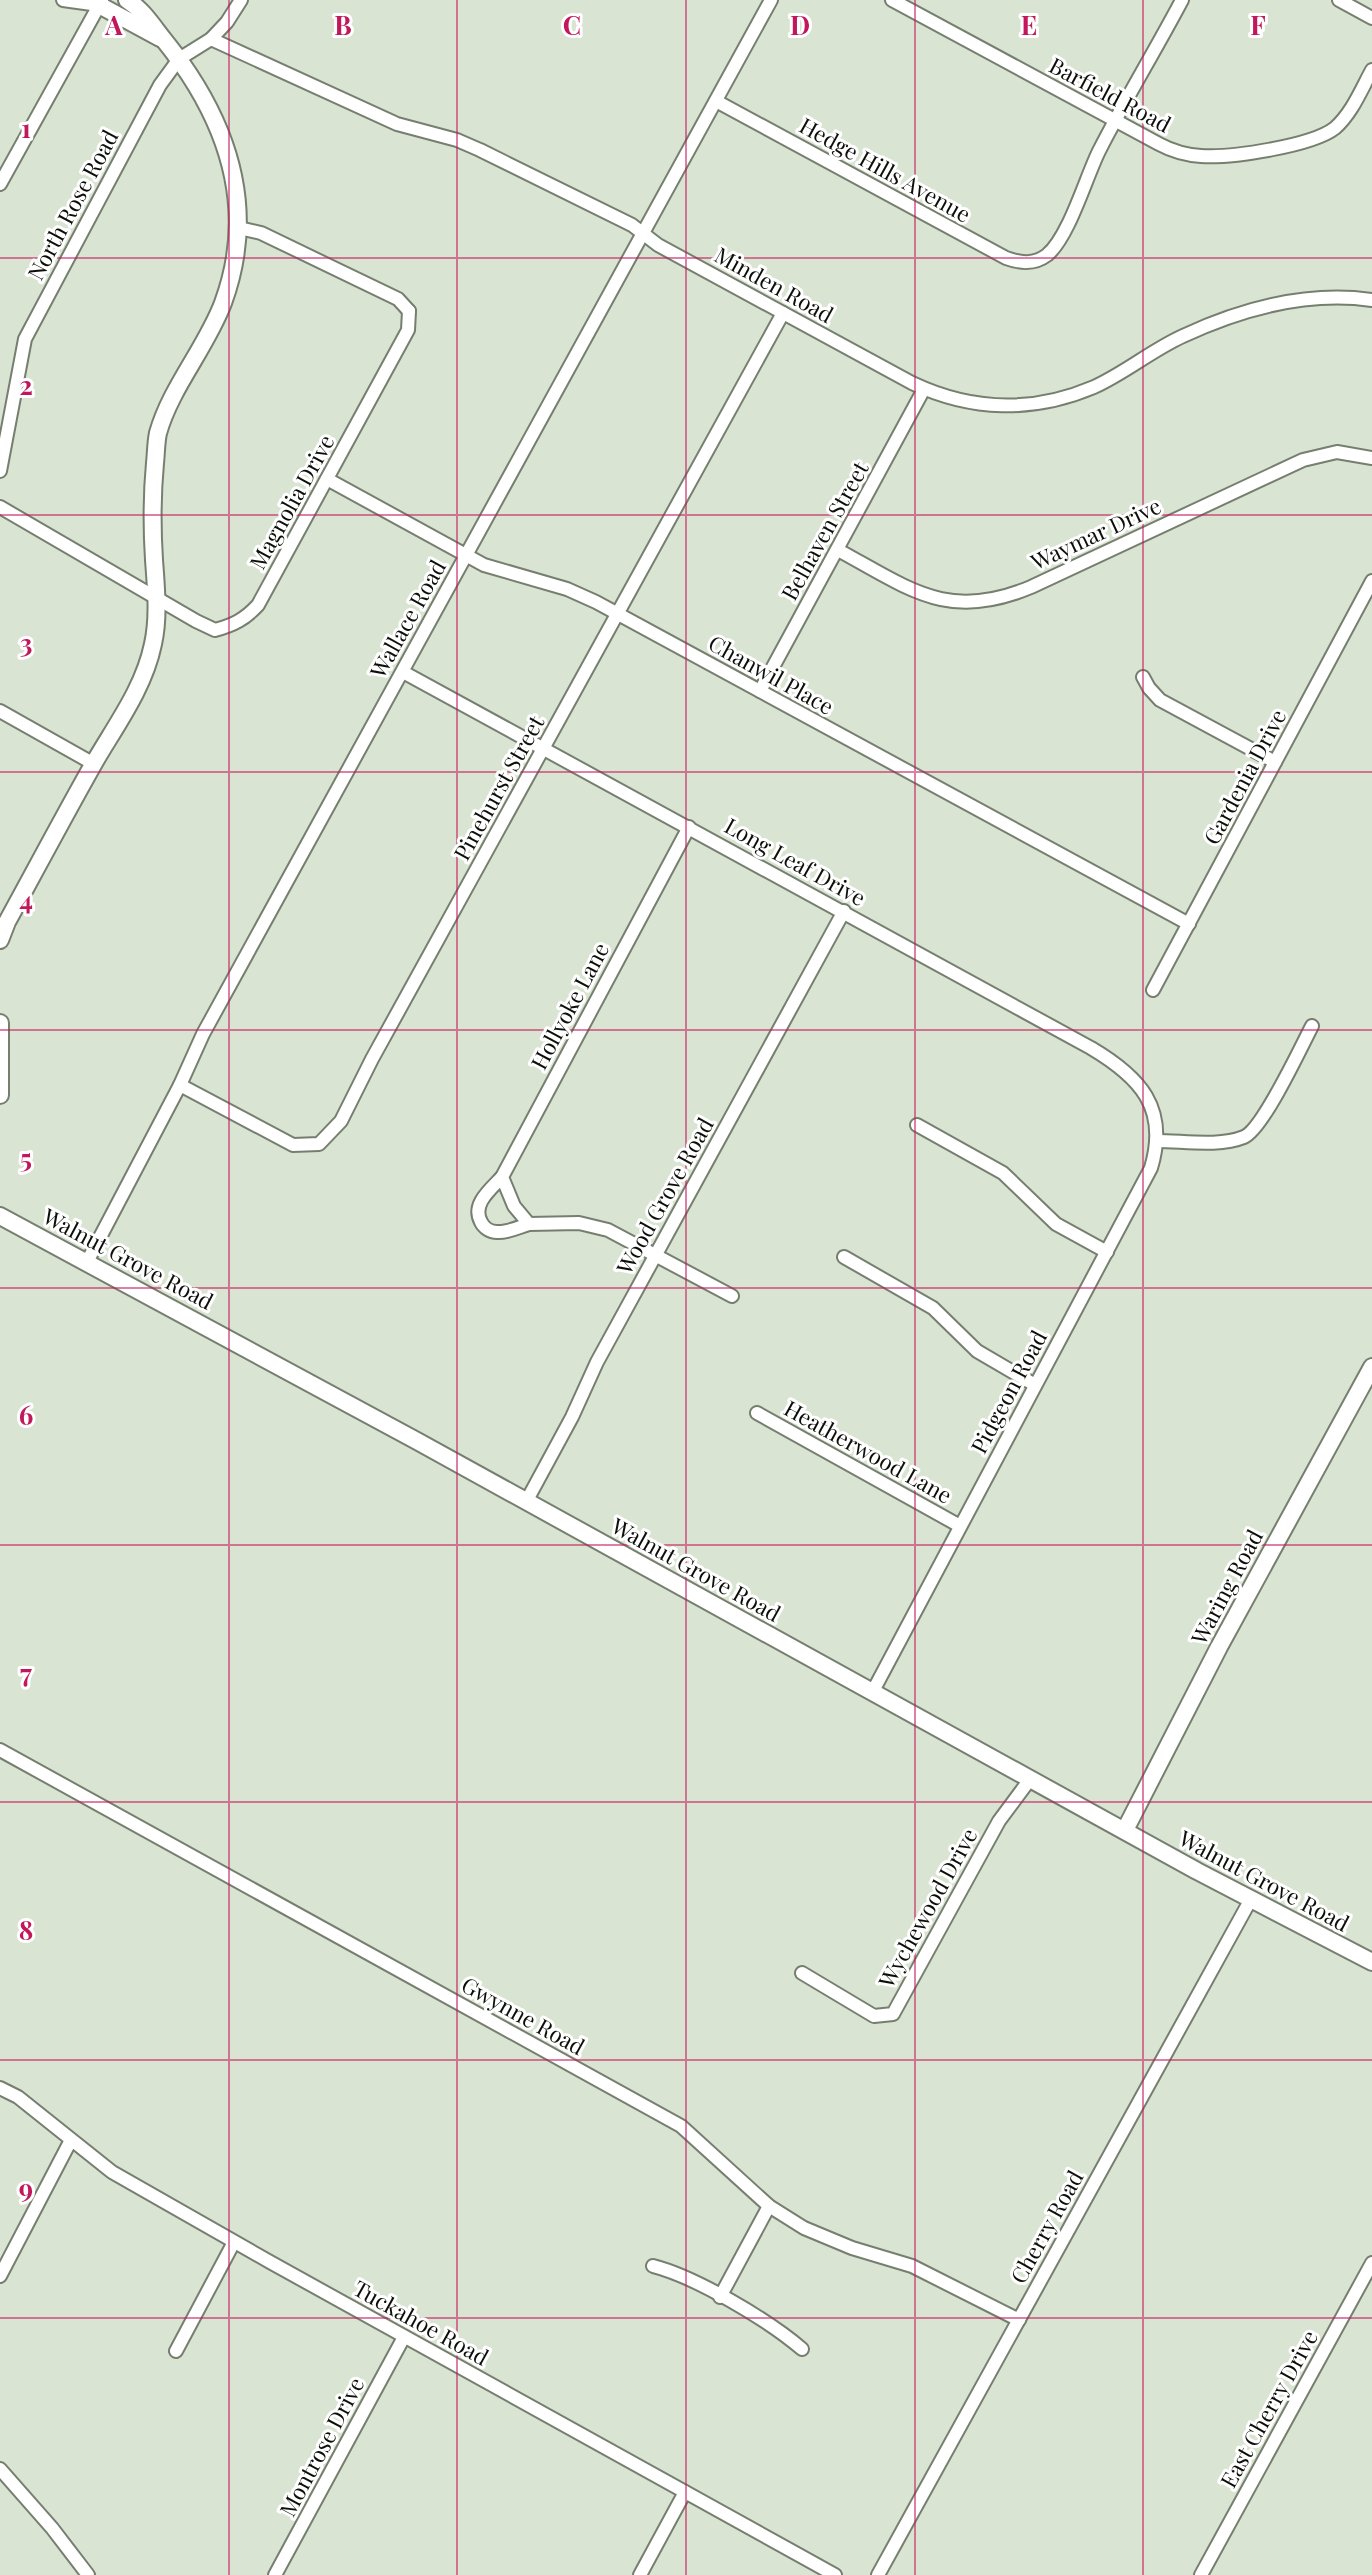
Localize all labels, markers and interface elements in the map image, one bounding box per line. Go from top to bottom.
text: A [104,7,123,42]
text: B [334,7,352,42]
text: C [563,7,581,42]
text: D [790,7,810,42]
text: E [1021,7,1037,42]
text: F [1250,7,1266,42]
street label: Barfield Road [1044,50,1177,139]
text: 1 [21,110,31,145]
street label: Hedge Hills Avenue [795,110,976,229]
street label: North Rose Road [20,124,124,285]
street label: Minden Road [710,239,839,329]
text: 2 [19,367,33,402]
street label: Magnolia Drive [242,429,340,574]
street label: Belhaven Street [774,455,875,605]
street label: Waymar Drive [1025,490,1165,577]
street label: Wallace Road [362,554,452,684]
text: 3 [20,625,32,660]
street label: Chanwil Place [703,627,839,721]
street label: Gardenia Drive [1196,704,1292,849]
street label: Pinehurst Street [446,709,551,865]
street label: Long Leaf Drive [720,810,871,912]
text: 4 [19,882,33,917]
street label: Hollyoke Lane [523,937,615,1074]
street label: Wood Grove Road [608,1112,720,1280]
text: 5 [20,1140,32,1175]
street label: Walnut Grove Road [37,1200,219,1316]
street label: Pidgeon Road [963,1325,1053,1458]
street label: Heatherwood Lane [779,1393,958,1510]
text: 6 [19,1397,33,1432]
street label: Walnut Grove Road [606,1510,787,1628]
street label: Waring Road [1183,1524,1269,1650]
text: 7 [20,1655,32,1690]
street label: Wychewood Drive [870,1822,983,1994]
street label: Walnut Grove Road [1173,1822,1355,1938]
text: 8 [19,1912,33,1947]
street label: Gwynne Road [457,1969,591,2061]
street label: Cherry Road [1003,2164,1090,2288]
text: 9 [19,2170,33,2205]
street label: Tuckahoe Road [349,2273,495,2372]
street label: East Cherry Drive [1212,2324,1324,2493]
street label: Montrose Drive [272,2372,370,2521]

